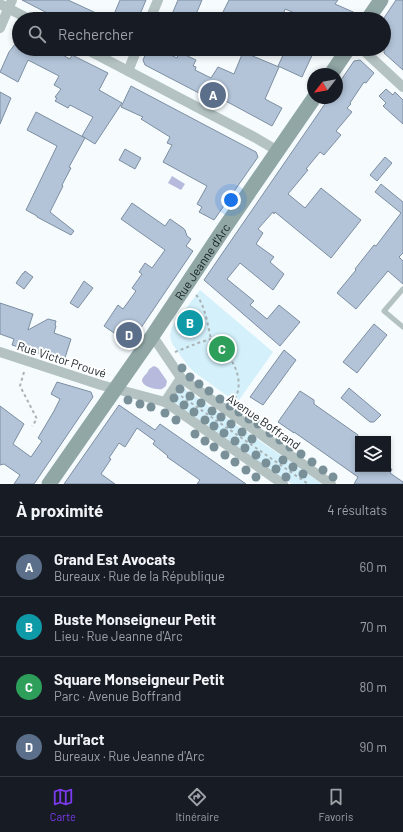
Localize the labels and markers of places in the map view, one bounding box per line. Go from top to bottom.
pin: A [200,80,226,110]
pin: B [177,308,203,338]
pin: D [116,320,142,350]
pin: C [209,334,235,364]

